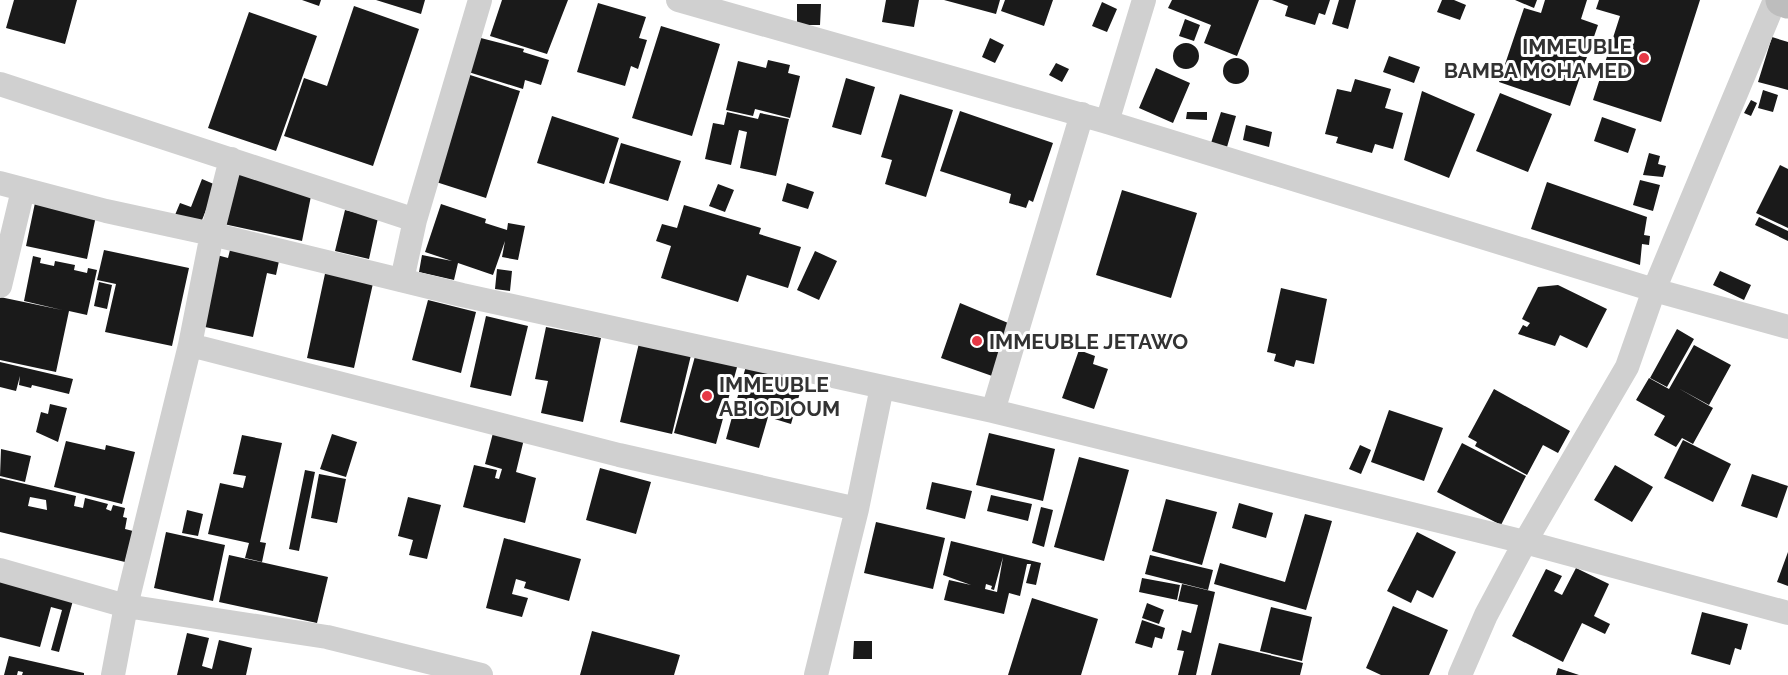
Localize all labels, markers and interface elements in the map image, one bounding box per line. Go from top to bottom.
place label: IMMEUBLE BAMBA MOHAMED [1444,34,1632,83]
marker: IMMEUBLE BAMBA MOHAMED [1637,51,1651,65]
place label: IMMEUBLE JETAWO [989,329,1188,354]
marker: IMMEUBLE JETAWO [970,334,984,348]
place label: IMMEUBLE ABIODIOUM [719,372,840,421]
marker: IMMEUBLE ABIODIOUM [700,389,714,403]

